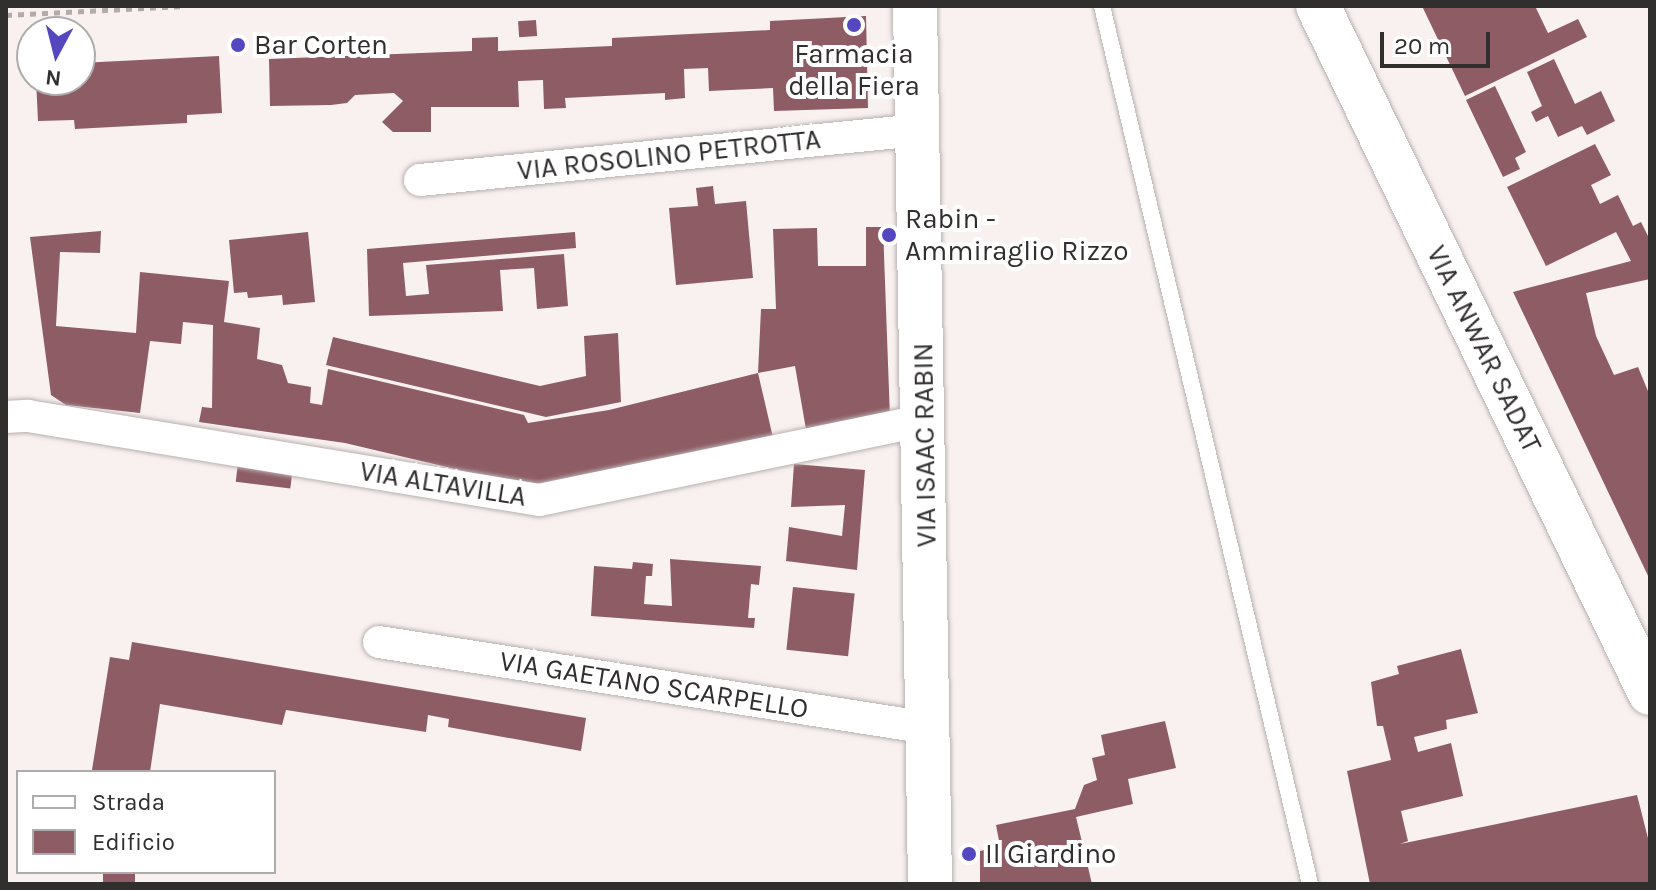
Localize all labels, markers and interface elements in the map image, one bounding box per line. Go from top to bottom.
north arrow [16,16,96,96]
marker: Farmacia della Fiera [845,16,863,34]
scale bar [1384,16,1494,66]
place label: Bar Corten [254,28,388,62]
text: 20 m [1394,32,1450,60]
marker: Bar Corten [229,36,247,54]
place label: Farmacia della Fiera [788,37,920,103]
text: N [44,64,63,92]
street label: VIA ROSOLINO PETROTTA [516,122,822,188]
place label: Rabin - Ammiraglio Rizzo [905,202,1129,268]
marker: Rabin - Ammiraglio Rizzo [880,226,898,244]
street label: VIA ANWAR SADAT [1419,240,1549,458]
street label: VIA ISAAC RABIN [906,342,944,548]
street label: VIA ALTAVILLA [357,454,529,514]
street label: VIA GAETANO SCARPELLO [497,644,811,726]
legend [16,770,276,874]
text: Strada [92,788,165,816]
text: Edificio [92,828,175,856]
place label: Il Giardino [985,837,1116,871]
marker: Il Giardino [960,845,978,863]

